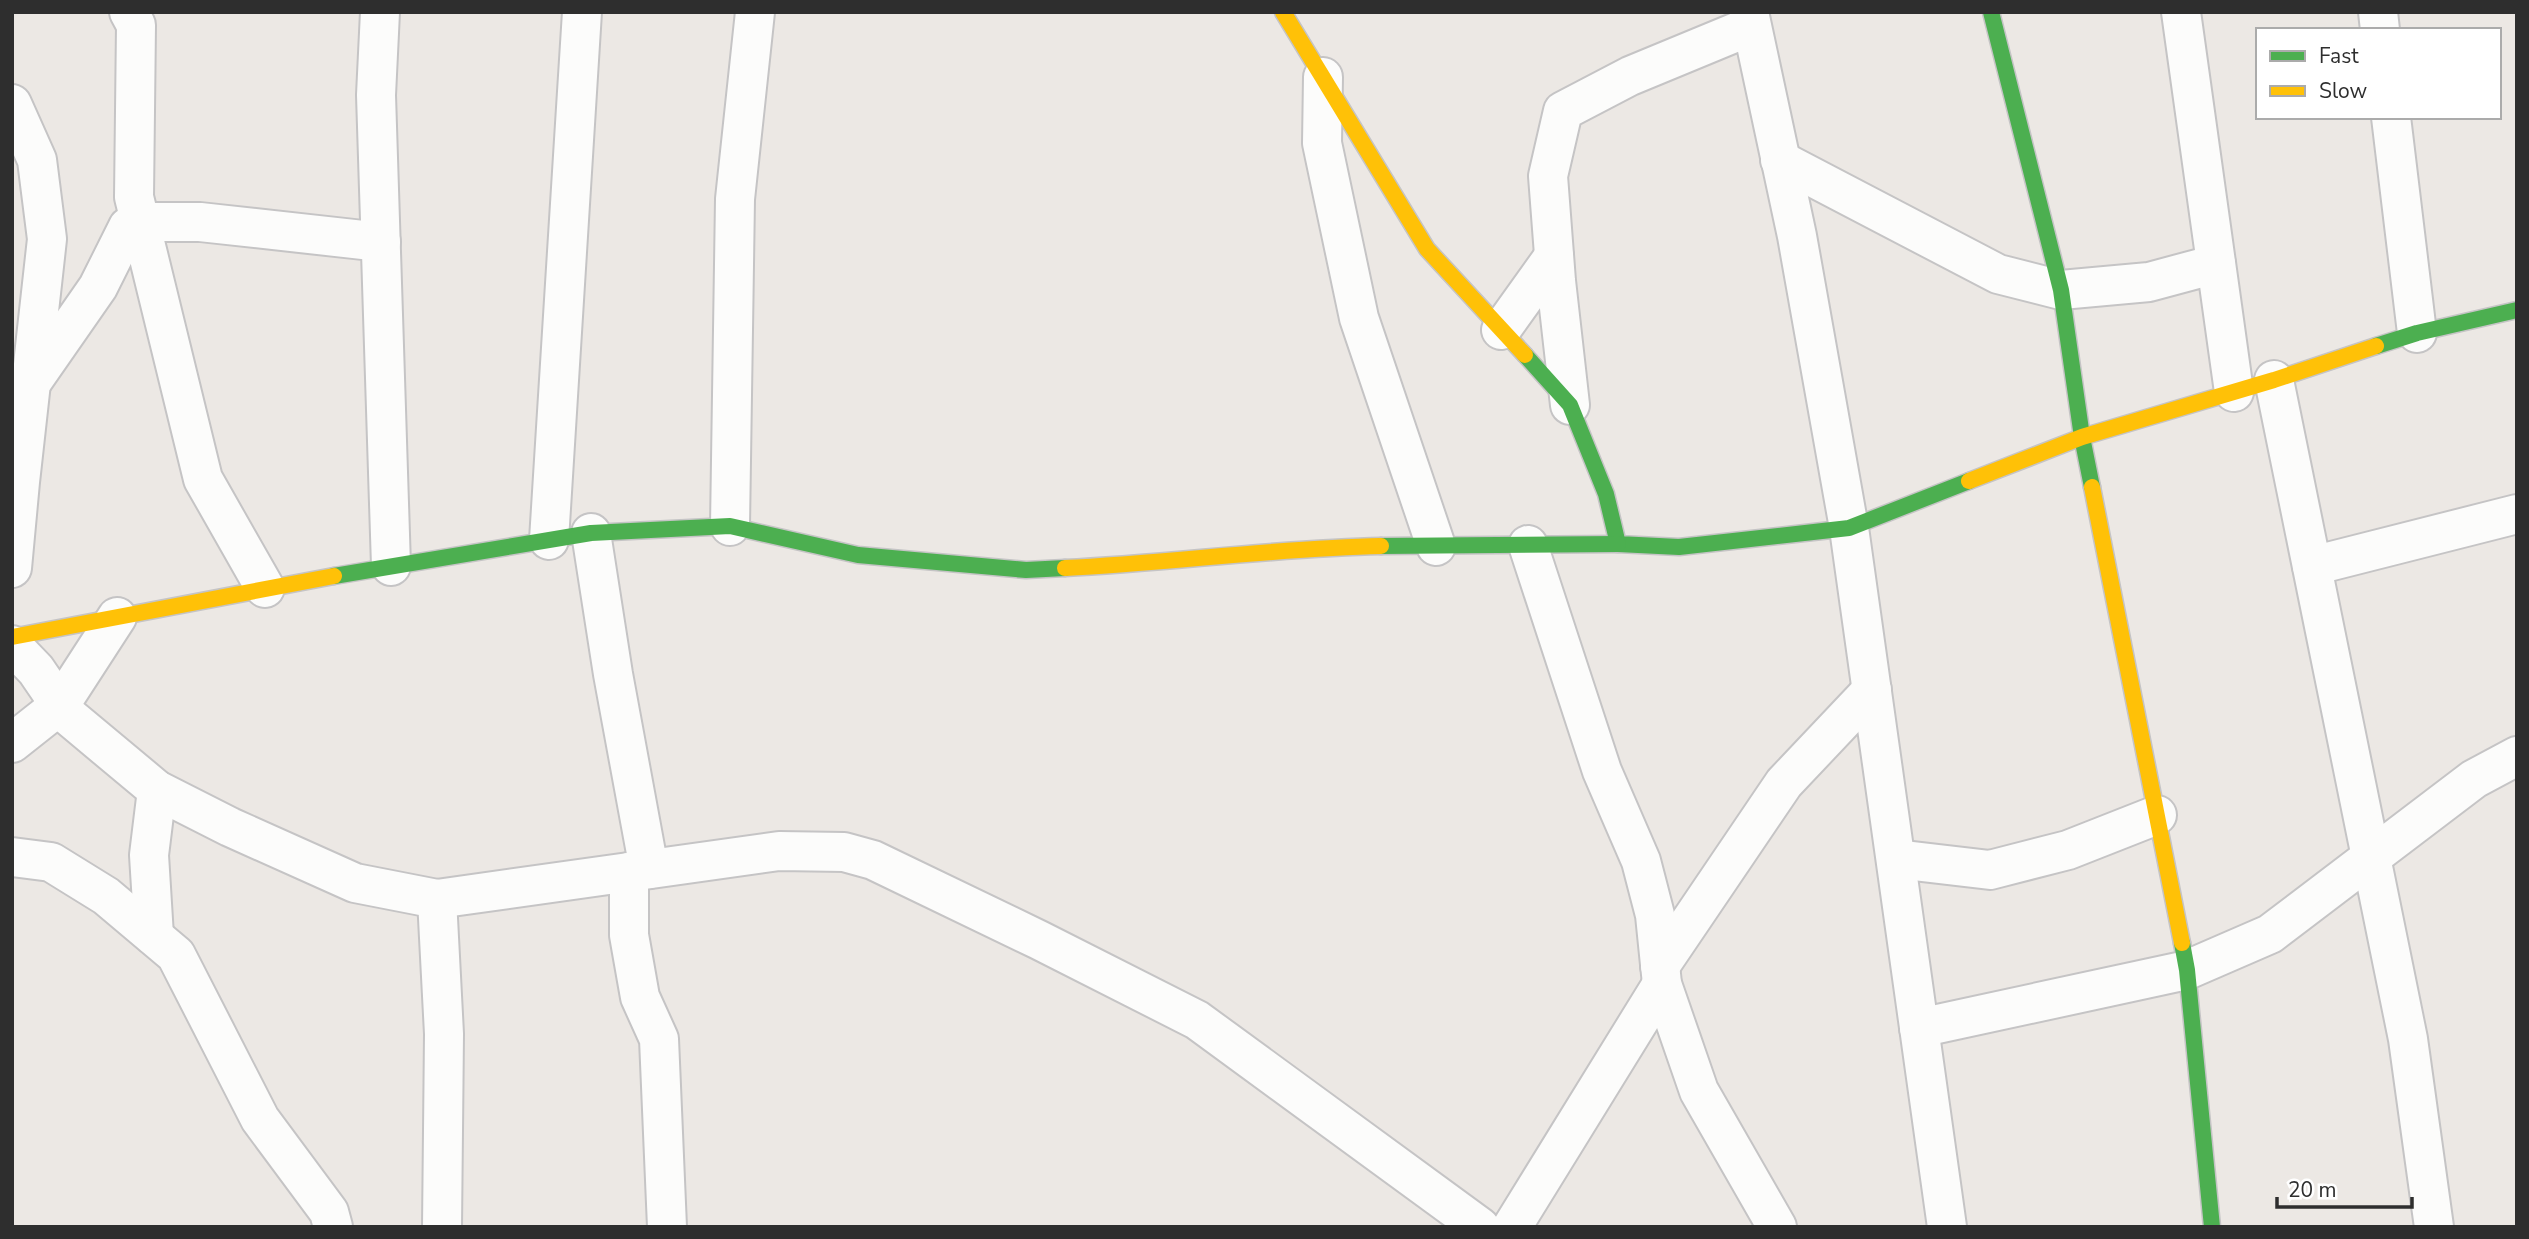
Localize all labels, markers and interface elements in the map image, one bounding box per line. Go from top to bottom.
legend [2256,28,2501,119]
text: Fast [2319,42,2359,70]
text: Slow [2319,77,2368,105]
scale bar [2277,1166,2412,1210]
text: 20 m [2288,1176,2337,1204]

